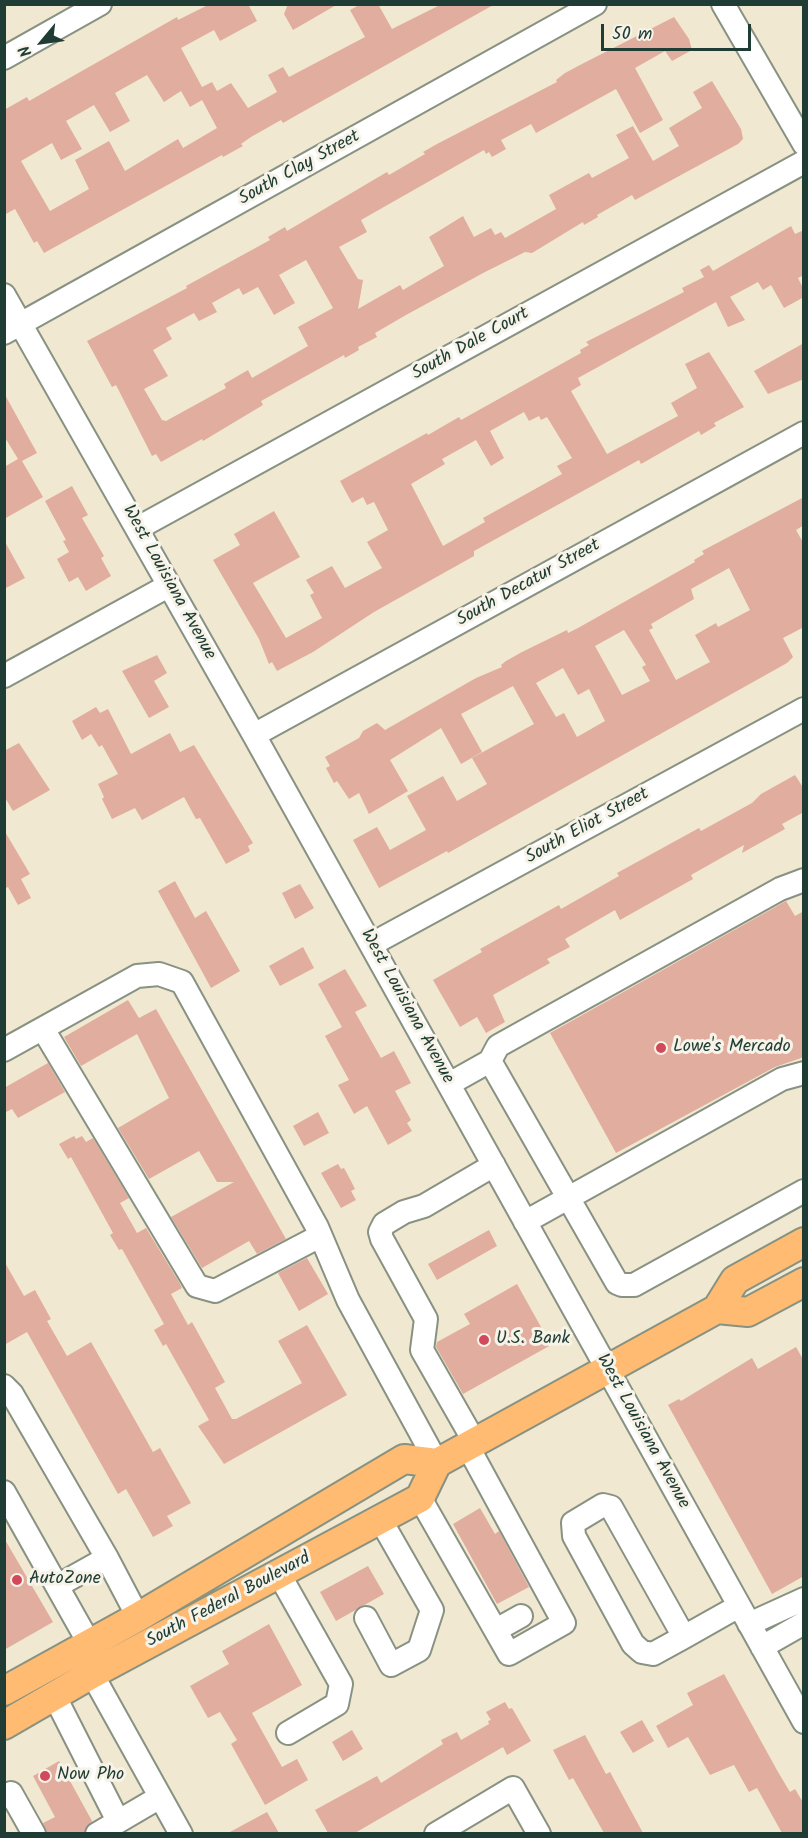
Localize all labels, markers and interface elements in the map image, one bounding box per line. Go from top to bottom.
north arrow [12,12,72,72]
scale bar [604,12,754,50]
text: 50 m [612,20,652,49]
text: N [12,40,39,61]
street label: South Clay Street [236,127,364,211]
street label: South Dale Court [409,304,533,386]
street label: West Louisiana Avenue [116,502,220,664]
street label: South Decatur Street [453,536,605,632]
street label: South Eliot Street [523,784,653,870]
street label: West Louisiana Avenue [354,926,458,1088]
place label: Lowe's Mercado [673,1037,791,1059]
marker: Lowe's Mercado [654,1041,668,1055]
place label: U.S. Bank [496,1329,570,1351]
marker: U.S. Bank [477,1333,491,1347]
street label: West Louisiana Avenue [590,1351,694,1513]
street label: South Federal Boulevard [143,1549,315,1653]
place label: AutoZone [29,1569,101,1591]
marker: AutoZone [10,1573,24,1587]
place label: Now Pho [57,1765,124,1787]
marker: Now Pho [38,1769,52,1783]

